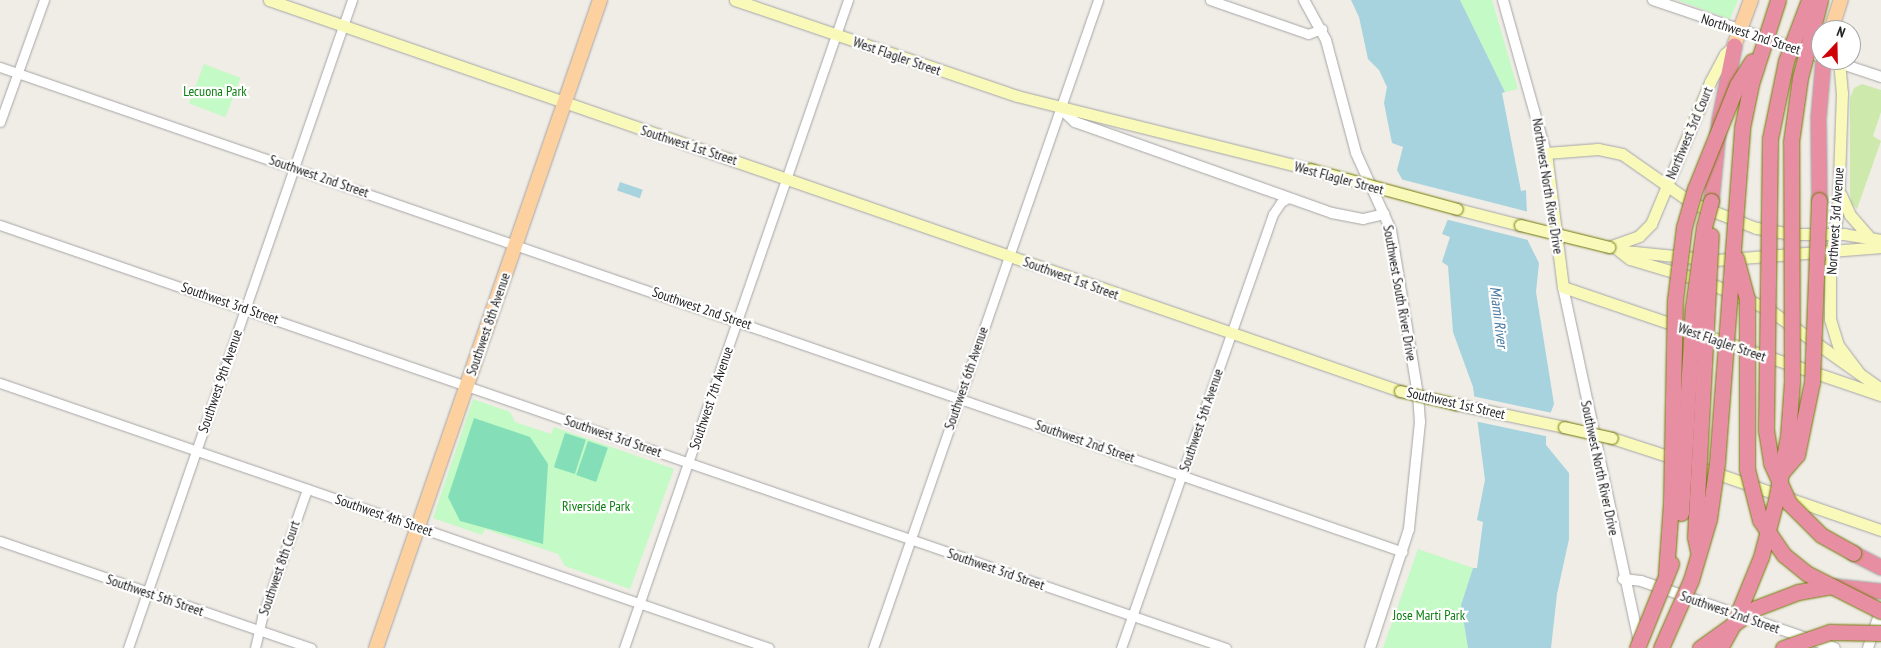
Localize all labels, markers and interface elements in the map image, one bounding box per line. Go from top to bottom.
street label: Northwest 2nd Street [1699,10,1803,58]
north arrow [1811,20,1861,70]
text: N [1834,22,1848,42]
street label: West Flagler Street [851,33,943,79]
park label: Lecuona Park [183,83,247,99]
street label: Northwest 3rd Court [1662,84,1716,182]
street label: Northwest North River Drive [1529,117,1567,255]
street label: Southwest 1st Street [639,121,739,169]
street label: Southwest 2nd Street [267,151,371,201]
street label: West Flagler Street [1293,158,1385,198]
street label: Northwest 3rd Avenue [1823,167,1847,275]
street label: Southwest South River Drive [1380,224,1420,362]
street label: Southwest 1st Street [1021,253,1121,303]
street label: Southwest 8th Avenue [462,270,514,378]
street label: Southwest 3rd Street [179,278,281,328]
street label: Southwest 2nd Street [650,283,754,333]
water label: Miami River [1486,285,1512,349]
street label: West Flagler Street [1676,319,1768,365]
street label: Southwest 6th Avenue [940,324,992,432]
street label: Southwest 9th Avenue [194,327,246,435]
street label: Southwest 7th Avenue [685,344,737,452]
street label: Southwest 5th Avenue [1175,366,1227,474]
street label: Southwest 1st Street [1405,384,1507,422]
street label: Southwest North River Drive [1577,399,1623,537]
street label: Southwest 3rd Street [562,411,664,461]
street label: Southwest 2nd Street [1033,416,1137,466]
street label: Southwest 4th Street [333,490,435,540]
park label: Riverside Park [562,498,630,514]
street label: Southwest 8th Court [255,518,303,618]
street label: Southwest 3rd Street [945,544,1047,594]
street label: Southwest 5th Street [104,570,206,620]
street label: Southwest 2nd Street [1678,587,1782,637]
park label: Jose Marti Park [1393,607,1465,623]

